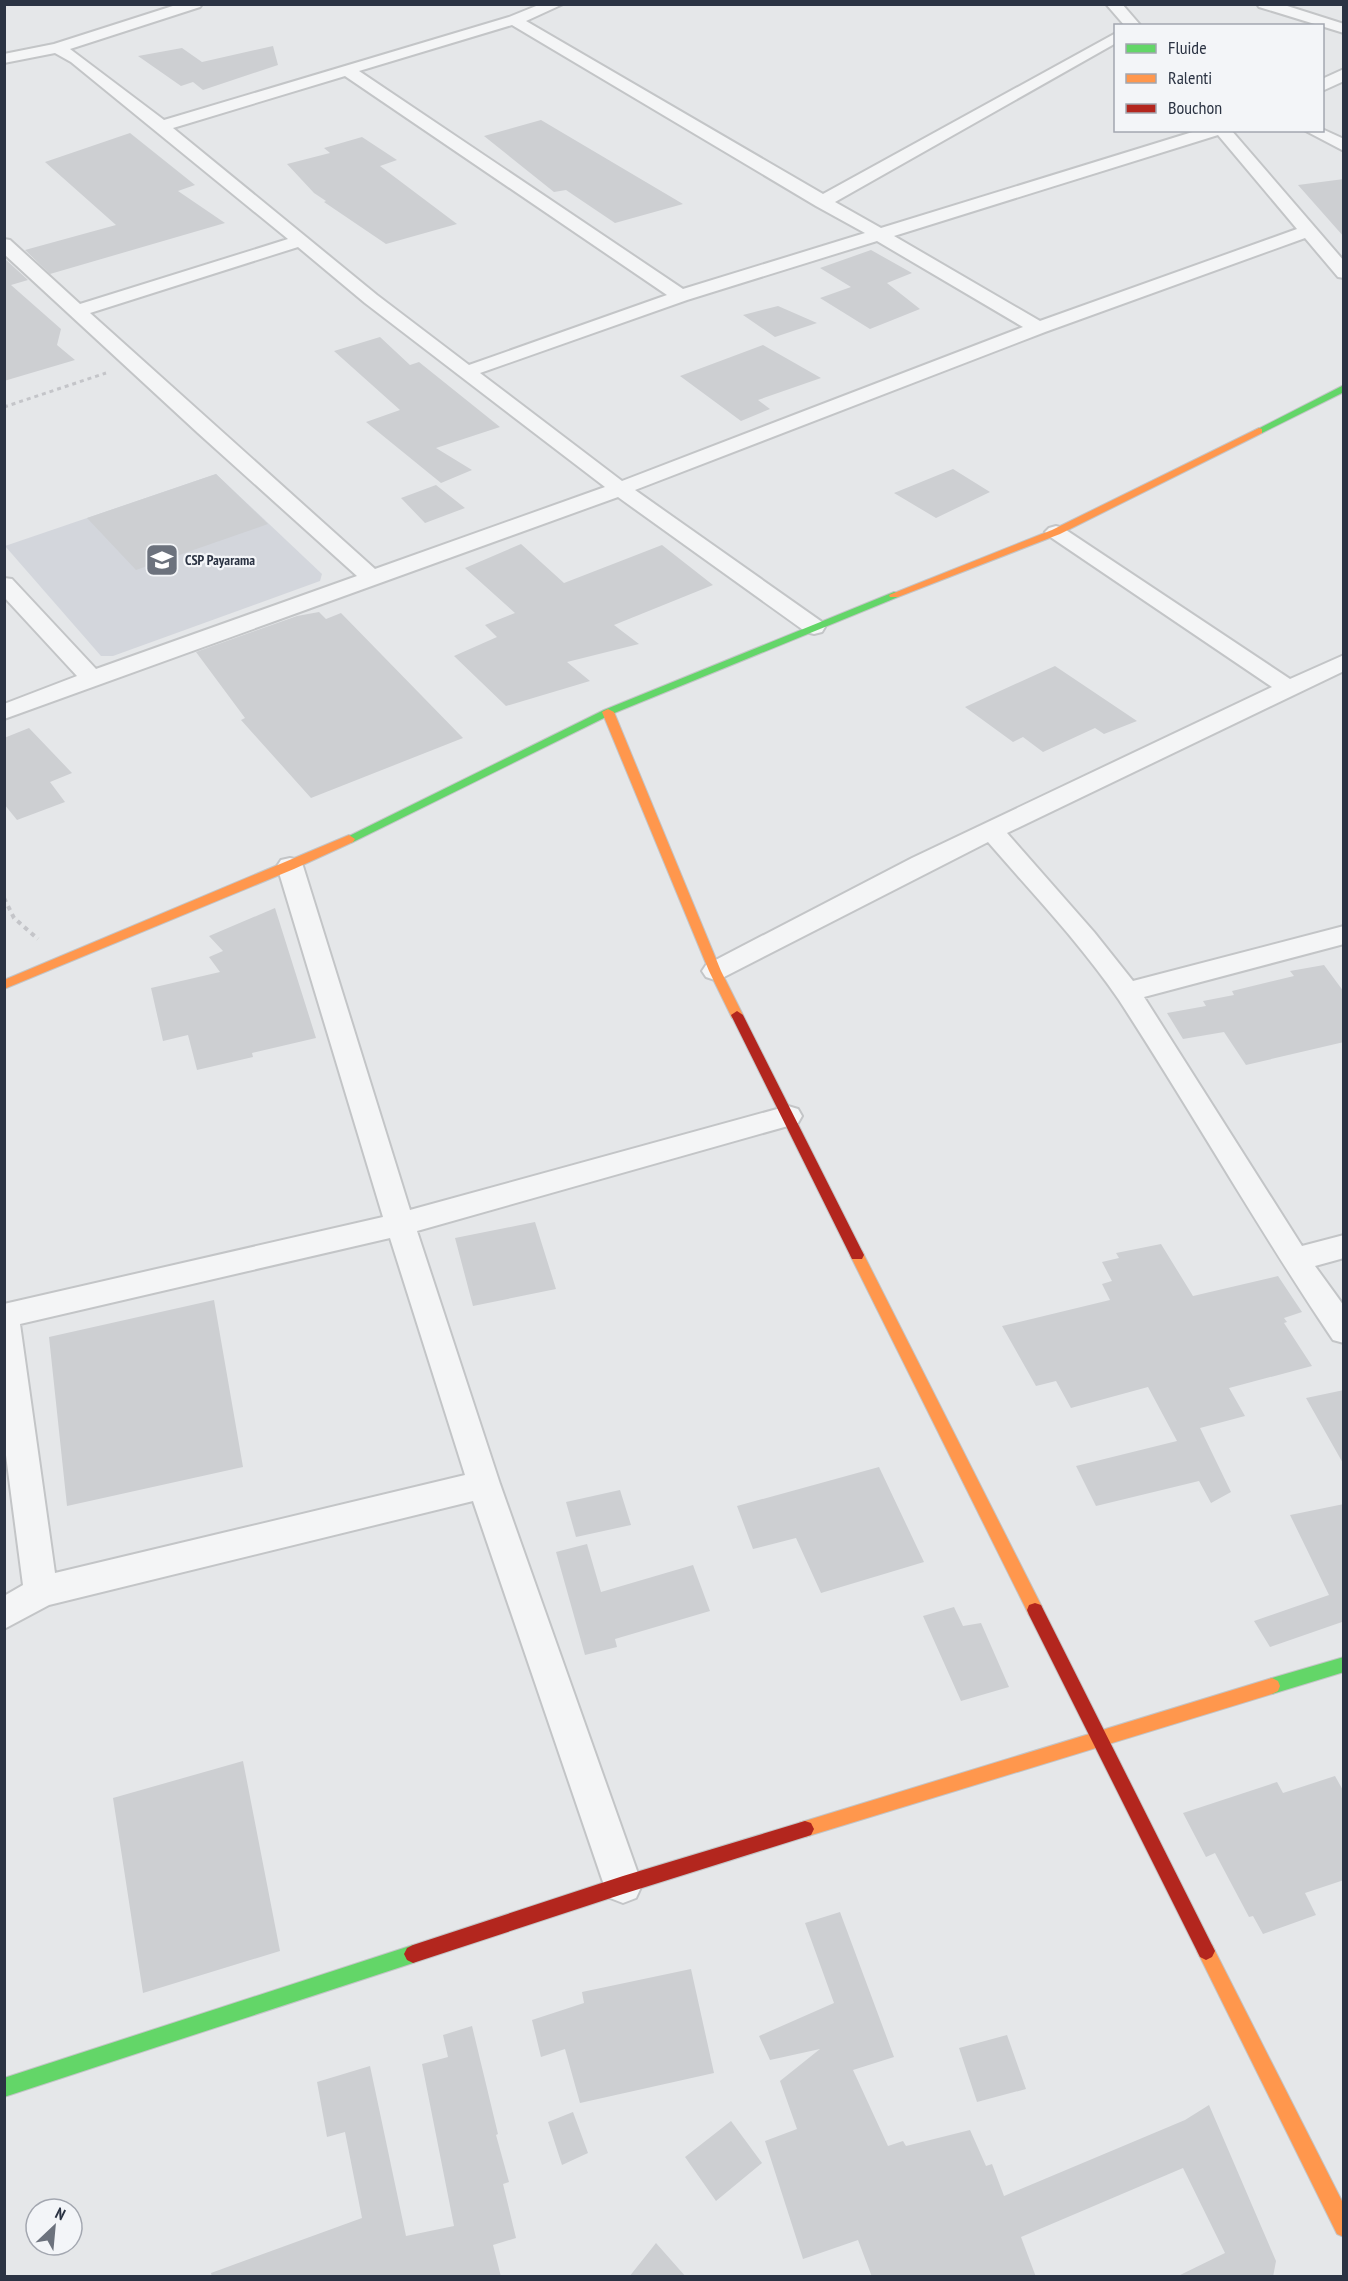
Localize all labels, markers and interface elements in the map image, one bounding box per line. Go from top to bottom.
legend [1114,24,1324,132]
text: Fluide [1168,36,1207,59]
text: Ralenti [1168,66,1212,89]
text: Bouchon [1168,96,1222,119]
school or university icon: CSP Payarama [144,542,180,578]
place label: CSP Payarama [185,551,255,569]
north arrow [24,2197,84,2257]
text: N [52,2203,69,2224]

